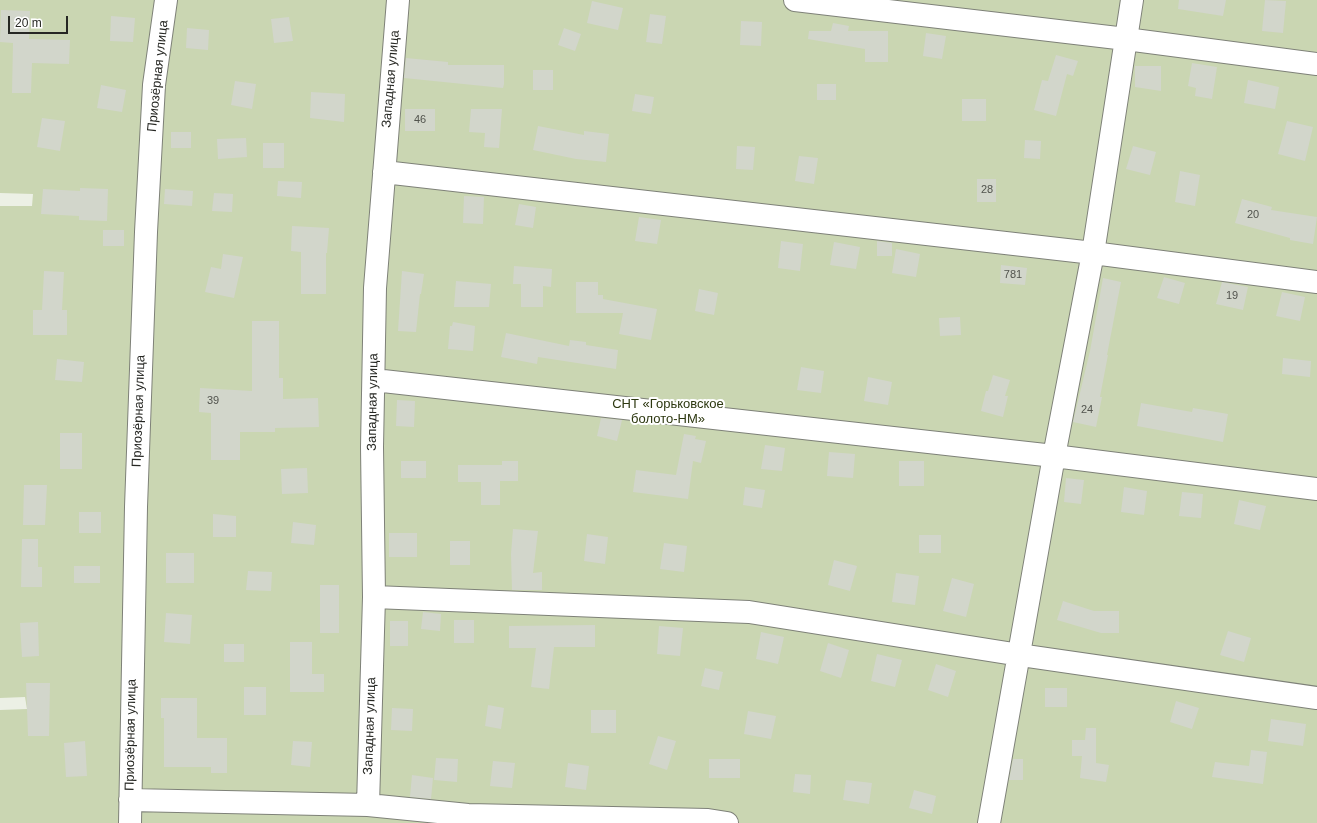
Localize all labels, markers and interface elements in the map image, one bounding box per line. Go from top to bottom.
scale bar [10,8,70,34]
text: 20 m [15,16,42,30]
street label: Приозёрная улица [144,19,172,133]
street label: Западная улица [379,30,403,128]
house number: 46 [414,113,426,127]
house number: 28 [981,183,993,197]
house number: 20 [1247,208,1259,222]
house number: 781 [1004,268,1022,282]
house number: 19 [1226,289,1238,303]
street label: Западная улица [364,353,382,451]
street label: Приозёрная улица [129,355,149,467]
house number: 39 [207,394,219,408]
park label: СНТ «Горьковское болото-НМ» [612,396,724,427]
house number: 24 [1081,403,1093,417]
street label: Западная улица [360,677,380,775]
street label: Приозёрная улица [122,679,140,791]

